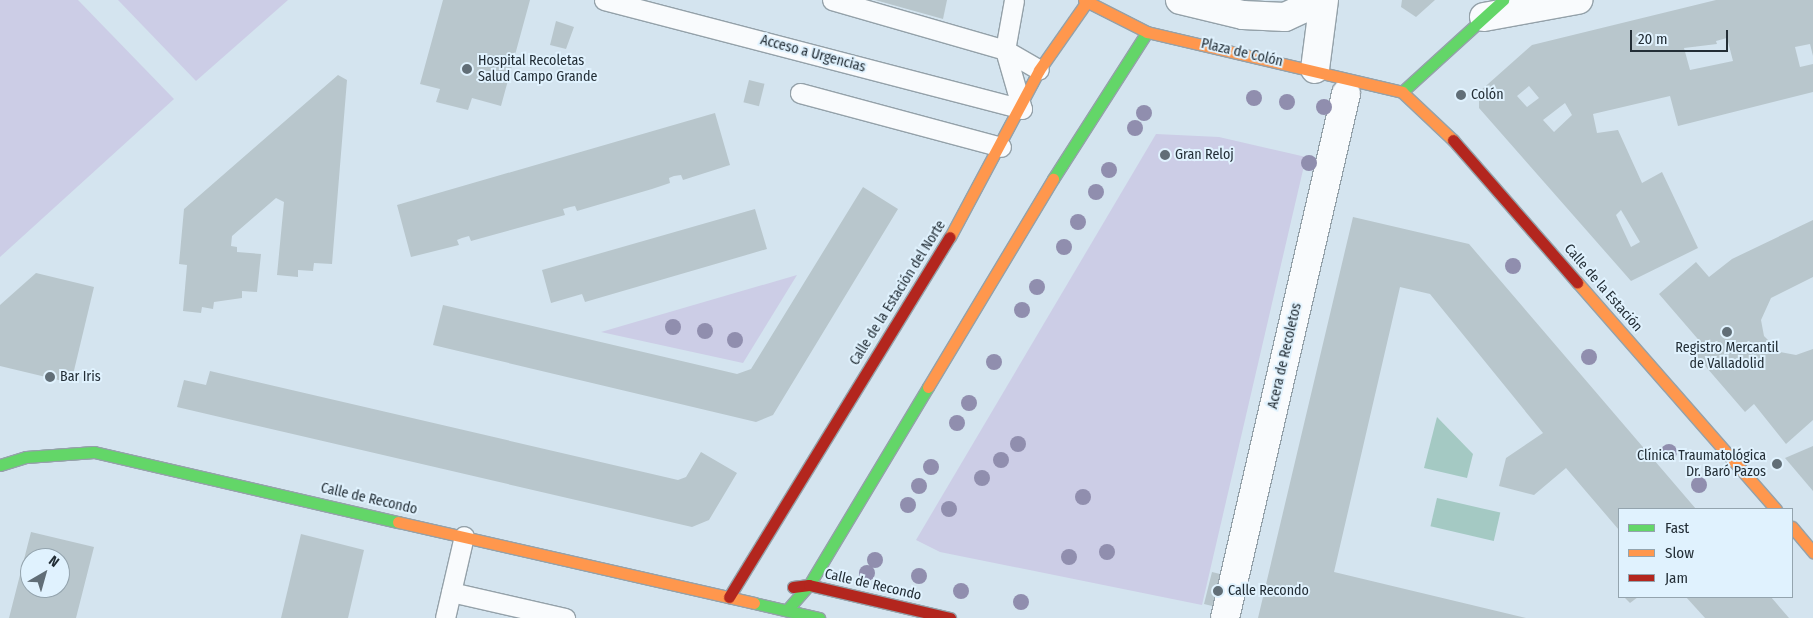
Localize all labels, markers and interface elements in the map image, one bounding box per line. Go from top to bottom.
scale bar [1633,20,1730,52]
text: 20 m [1638,30,1668,48]
street label: Acceso a Urgencias [758,32,868,76]
street label: Plaza de Colón [1199,35,1285,71]
place label: Hospital Recoletas Salud Campo Grande [478,53,597,85]
marker: Hospital Recoletas Salud Campo Grande [460,62,474,76]
place label: Colón [1471,87,1504,103]
marker: Colón [1455,89,1467,101]
place label: Gran Reloj [1175,147,1234,163]
marker: Gran Reloj [1159,149,1171,161]
street label: Calle de la Estación del Norte [846,218,950,368]
street label: Calle de la Estación [1560,241,1646,335]
street label: Acera de Recoletos [1265,301,1305,411]
marker: Registro Mercantil de Valladolid [1721,326,1733,338]
place label: Registro Mercantil de Valladolid [1675,340,1779,372]
place label: Bar Iris [60,369,101,385]
marker: Bar Iris [44,371,56,383]
place label: Clínica Traumatológica Dr. Baró Pazos [1637,448,1766,481]
marker: Clínica Traumatológica Dr. Baró Pazos [1770,457,1784,471]
street label: Calle de Recondo [319,480,419,518]
legend [1618,508,1793,598]
text: Fast [1665,519,1689,537]
text: Slow [1665,544,1694,562]
north arrow [20,548,70,598]
text: N [45,552,62,571]
street label: Calle de Recondo [823,566,923,604]
text: Jam [1665,569,1688,587]
place label: Calle Recondo [1228,583,1309,599]
marker: Calle Recondo [1212,585,1224,597]

